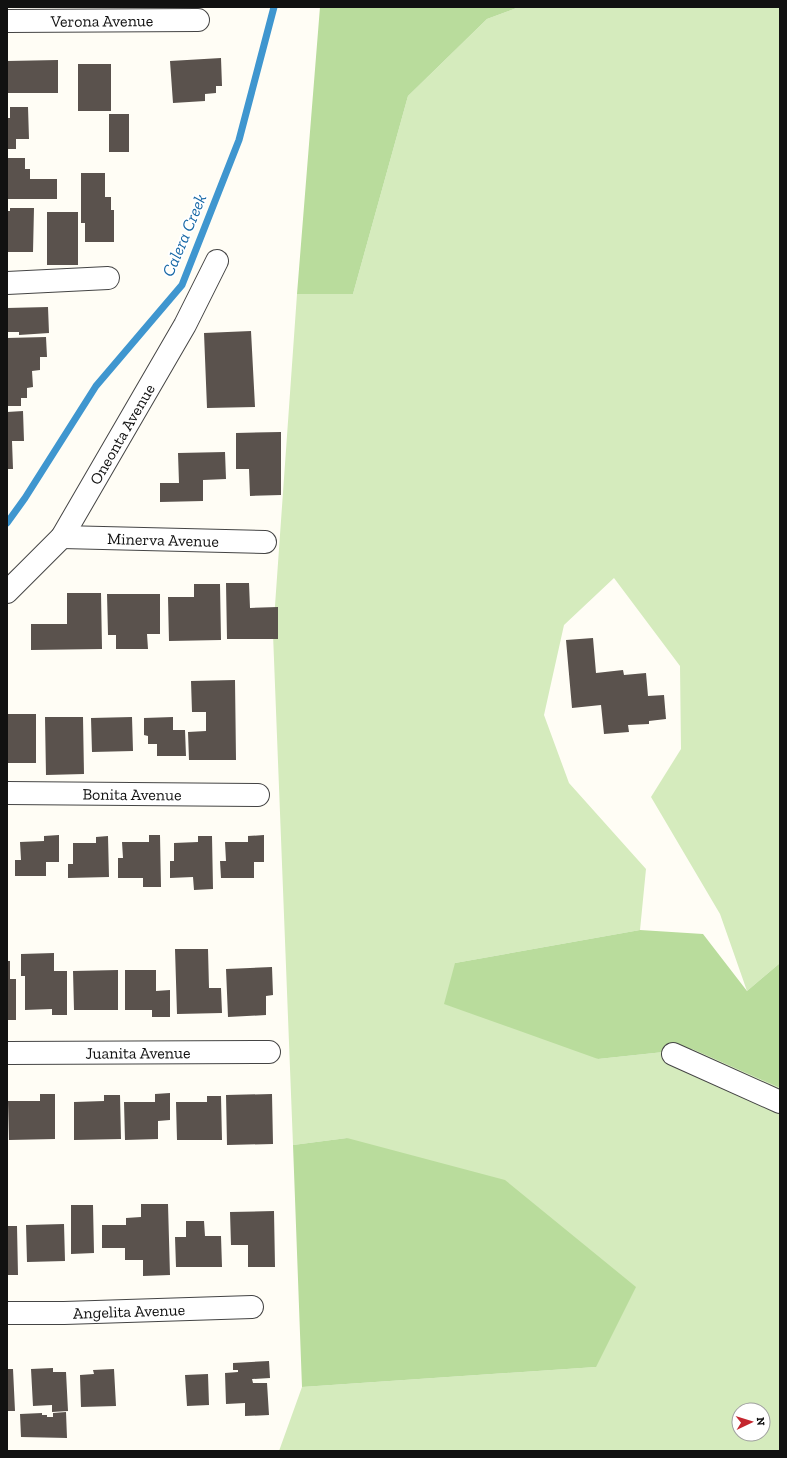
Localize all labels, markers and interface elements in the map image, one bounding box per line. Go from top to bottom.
street label: Verona Avenue [50,11,153,31]
water label: Calera Creek [158,190,211,279]
street label: Oneonta Avenue [86,380,159,488]
street label: Minerva Avenue [107,529,219,551]
street label: Bonita Avenue [82,785,182,804]
street label: Juanita Avenue [86,1043,190,1063]
street label: Angelita Avenue [73,1300,185,1323]
north arrow [731,1402,771,1442]
text: N [754,1417,767,1427]

